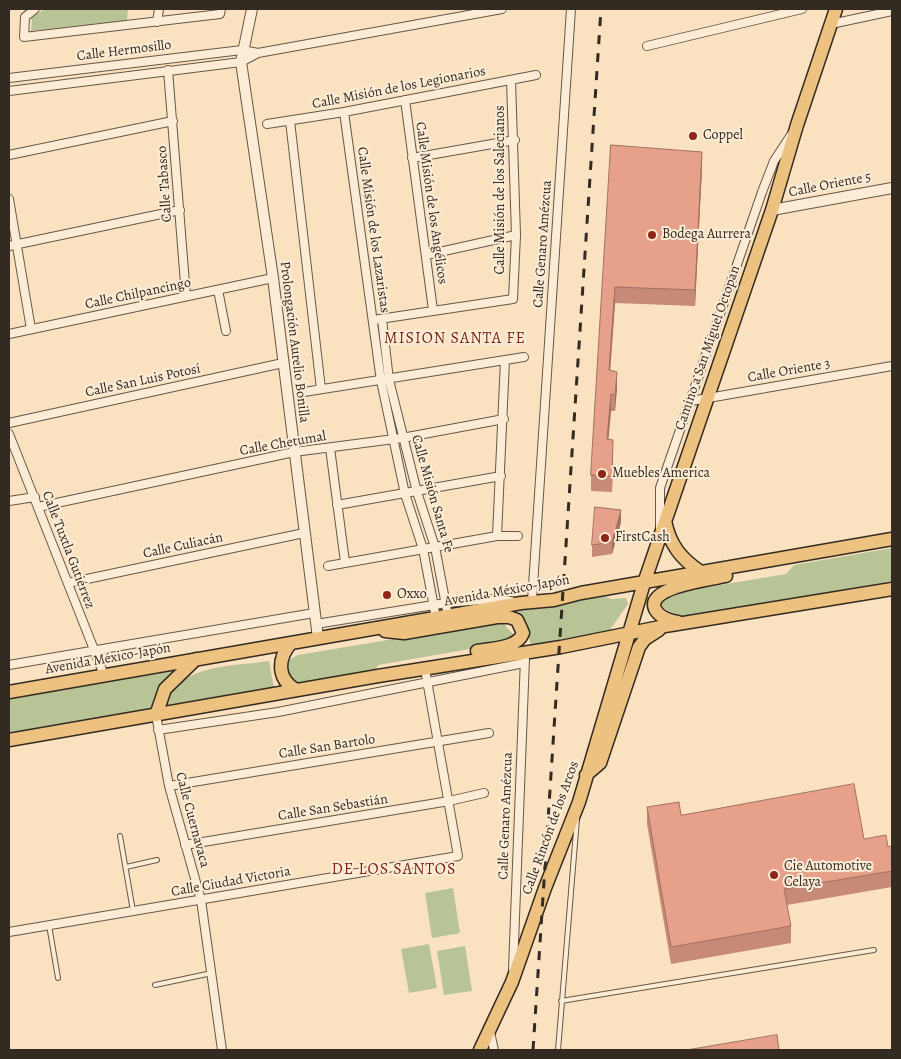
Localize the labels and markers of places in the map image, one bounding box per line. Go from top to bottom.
place label: Coppel [703,128,743,144]
marker: Coppel [687,130,699,142]
place label: Bodega Aurrera [662,227,751,243]
marker: Bodega Aurrera [646,229,658,241]
place label: Muebles America [612,466,710,482]
marker: Muebles America [596,468,608,480]
place label: FirstCash [615,530,670,546]
marker: FirstCash [599,532,611,544]
place label: Oxxo [397,587,427,603]
marker: Oxxo [381,589,393,601]
place label: Cie Automotive Celaya [784,859,872,892]
marker: Cie Automotive Celaya [768,869,780,881]

